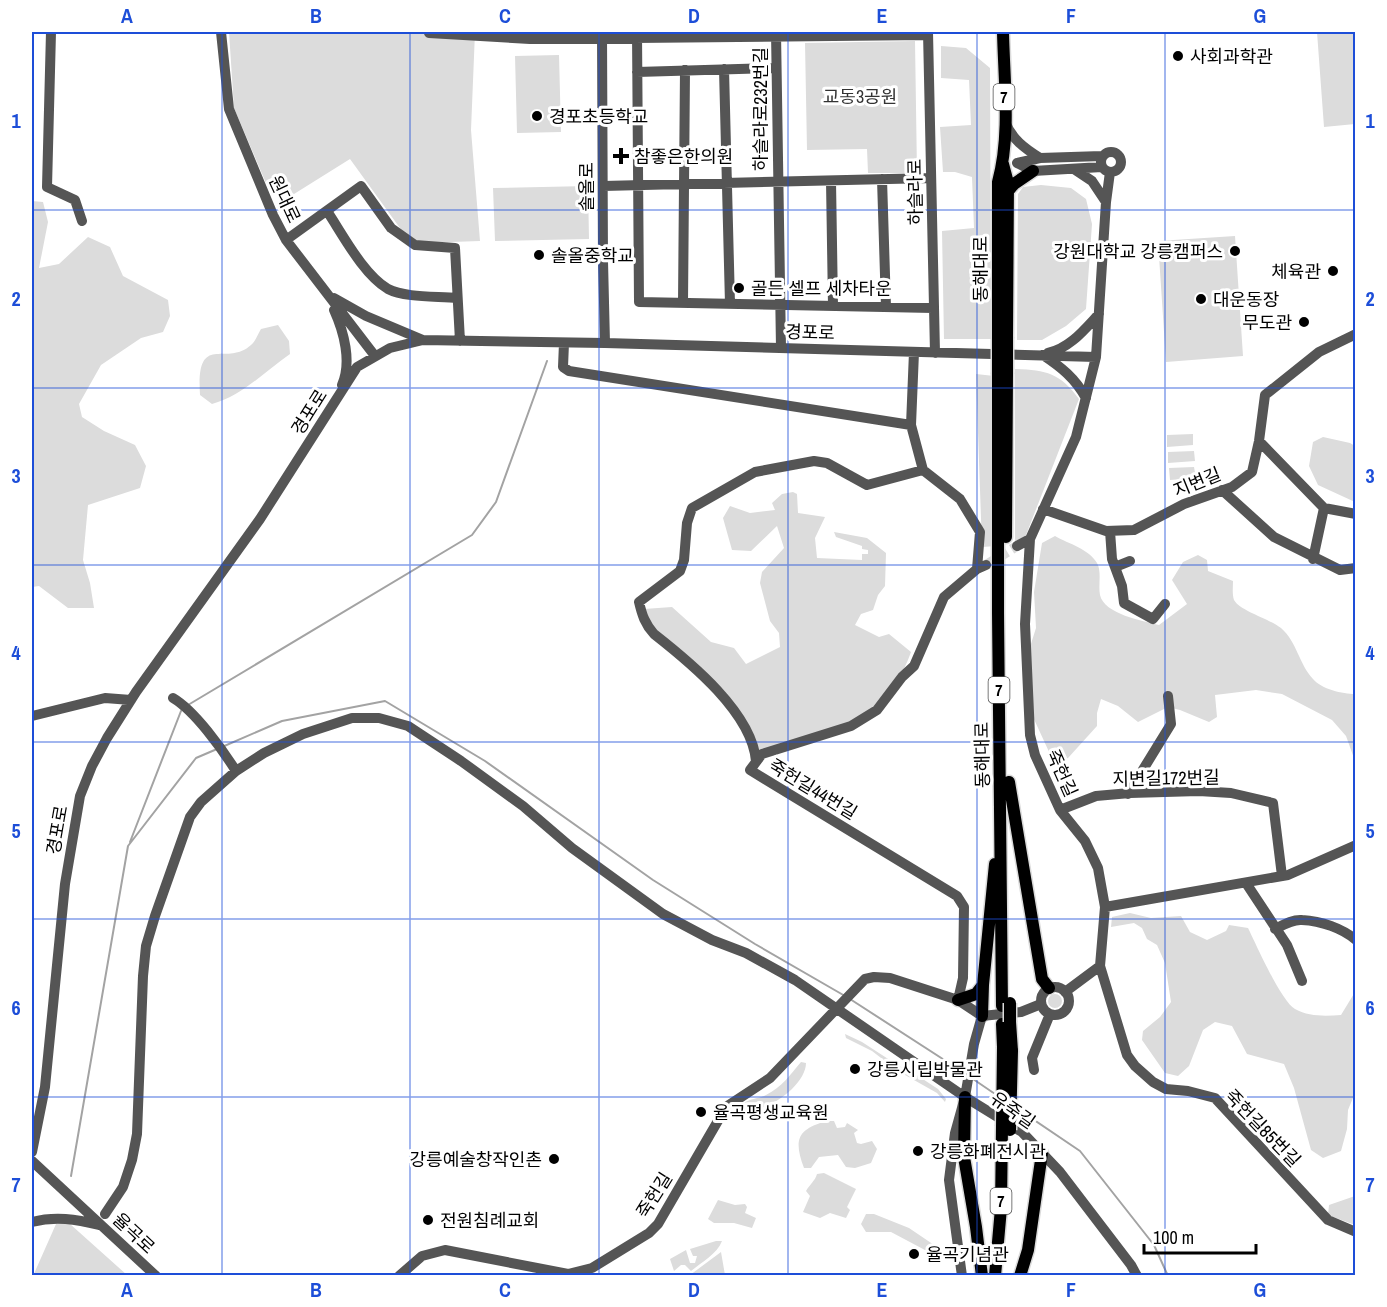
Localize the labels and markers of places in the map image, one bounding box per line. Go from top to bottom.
place label: 사회과학관 [1190,44,1273,69]
marker: 사회과학관 [1171,49,1185,63]
place label: 경포초등학교 [549,104,648,129]
marker: 경포초등학교 [530,109,544,123]
place label: 참좋은한의원 [634,144,733,169]
marker: 참좋은한의원 [612,147,630,165]
place label: 강원대학교 강릉캠퍼스 [1053,239,1223,264]
place label: 솔올중학교 [551,243,634,268]
marker: 강원대학교 강릉캠퍼스 [1228,244,1242,258]
marker: 솔올중학교 [532,248,546,262]
place label: 체육관 [1271,259,1321,284]
marker: 체육관 [1326,264,1340,278]
place label: 골든 셀프 세차타운 [751,276,892,301]
marker: 골든 셀프 세차타운 [732,281,746,295]
place label: 대운동장 [1213,287,1279,312]
marker: 대운동장 [1194,292,1208,306]
place label: 무도관 [1242,310,1292,335]
marker: 무도관 [1297,315,1311,329]
place label: 강릉시립박물관 [867,1057,983,1082]
marker: 강릉시립박물관 [848,1062,862,1076]
place label: 율곡평생교육원 [713,1100,829,1125]
marker: 율곡평생교육원 [694,1105,708,1119]
place label: 강릉화폐전시관 [930,1139,1046,1164]
marker: 강릉화폐전시관 [911,1144,925,1158]
place label: 강릉예술창작인촌 [410,1147,542,1172]
marker: 강릉예술창작인촌 [547,1152,561,1166]
place label: 전원침례교회 [440,1208,539,1233]
marker: 전원침례교회 [421,1213,435,1227]
place label: 율곡기념관 [926,1242,1009,1267]
marker: 율곡기념관 [907,1247,921,1261]

